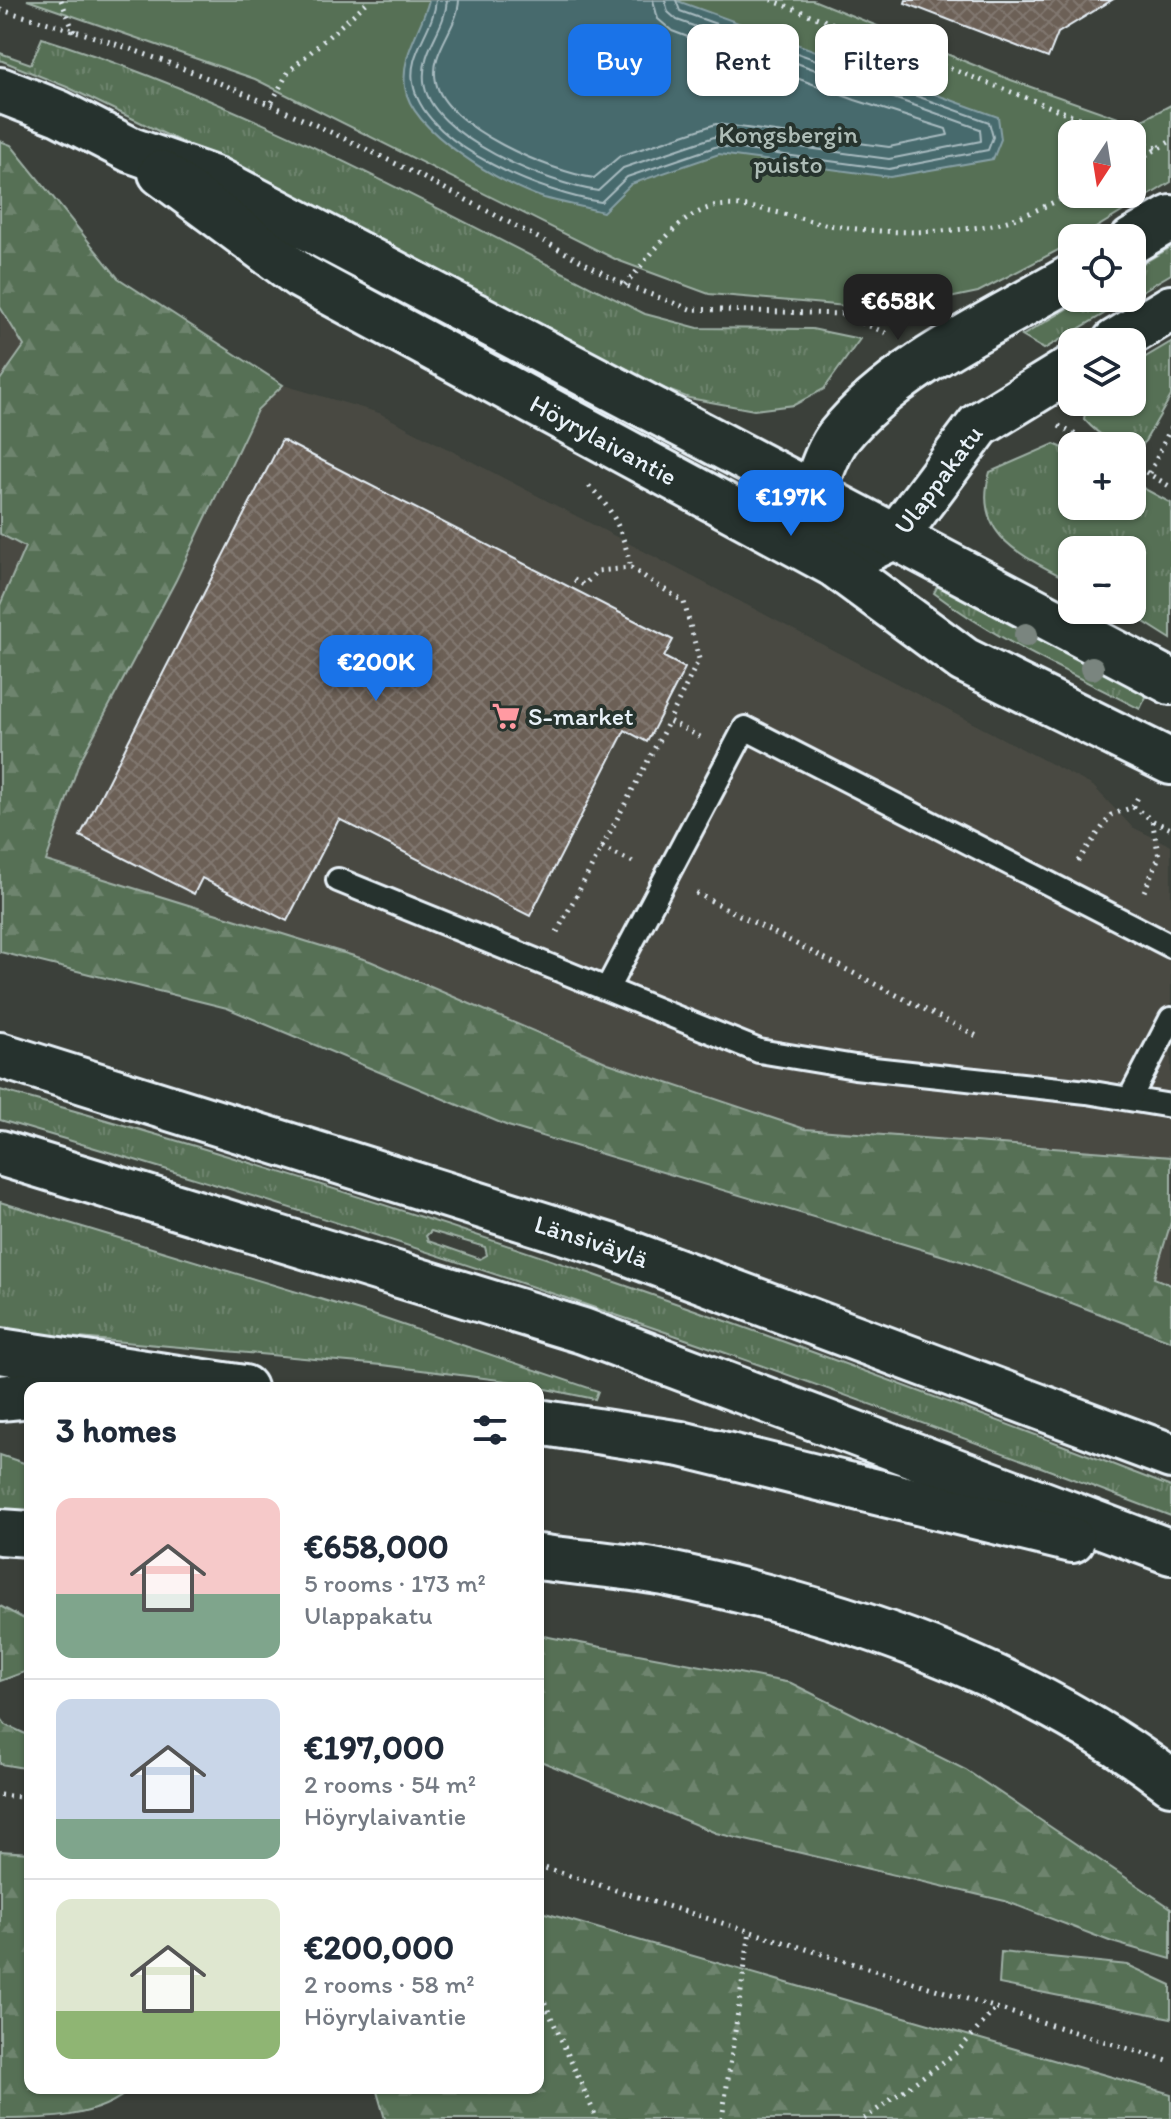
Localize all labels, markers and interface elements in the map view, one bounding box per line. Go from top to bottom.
chip: Buy [568,24,671,96]
chip: Rent [687,24,799,96]
chip: Filters [815,24,948,96]
park label: Kongsbergin puisto [718,118,858,180]
north arrow [1058,120,1146,208]
map controls [1058,120,1146,624]
button: locate [1058,224,1146,312]
pin: €658K [842,274,954,342]
text: €658K [861,284,935,316]
button: layers [1058,328,1146,416]
street label: Höyrylaivantie [525,387,683,493]
street label: Ulappakatu [887,418,990,541]
button: + [1058,432,1146,520]
pin: €197K [735,470,847,538]
text: €197K [756,480,826,512]
button: − [1058,536,1146,624]
pin: €200K [320,635,432,703]
text: €200K [337,645,415,677]
place label: S-market [528,700,634,732]
supermarket icon: S-market [491,701,521,731]
street label: Länsiväylä [531,1207,653,1275]
icon: filters [468,1408,512,1452]
text: 3 homes [56,1410,177,1451]
text: €658,000 [304,1526,449,1567]
icon: home [120,1530,216,1626]
text: 5 rooms · 173 m² [304,1567,486,1599]
text: Ulappakatu [304,1599,433,1631]
text: €197,000 [304,1727,445,1768]
icon: home [120,1731,216,1827]
text: 2 rooms · 54 m² [304,1768,476,1800]
text: Höyrylaivantie [304,1800,466,1832]
text: €200,000 [304,1927,454,1968]
icon: home [120,1931,216,2027]
text: 2 rooms · 58 m² [304,1968,475,2000]
text: Höyrylaivantie [304,2000,466,2032]

